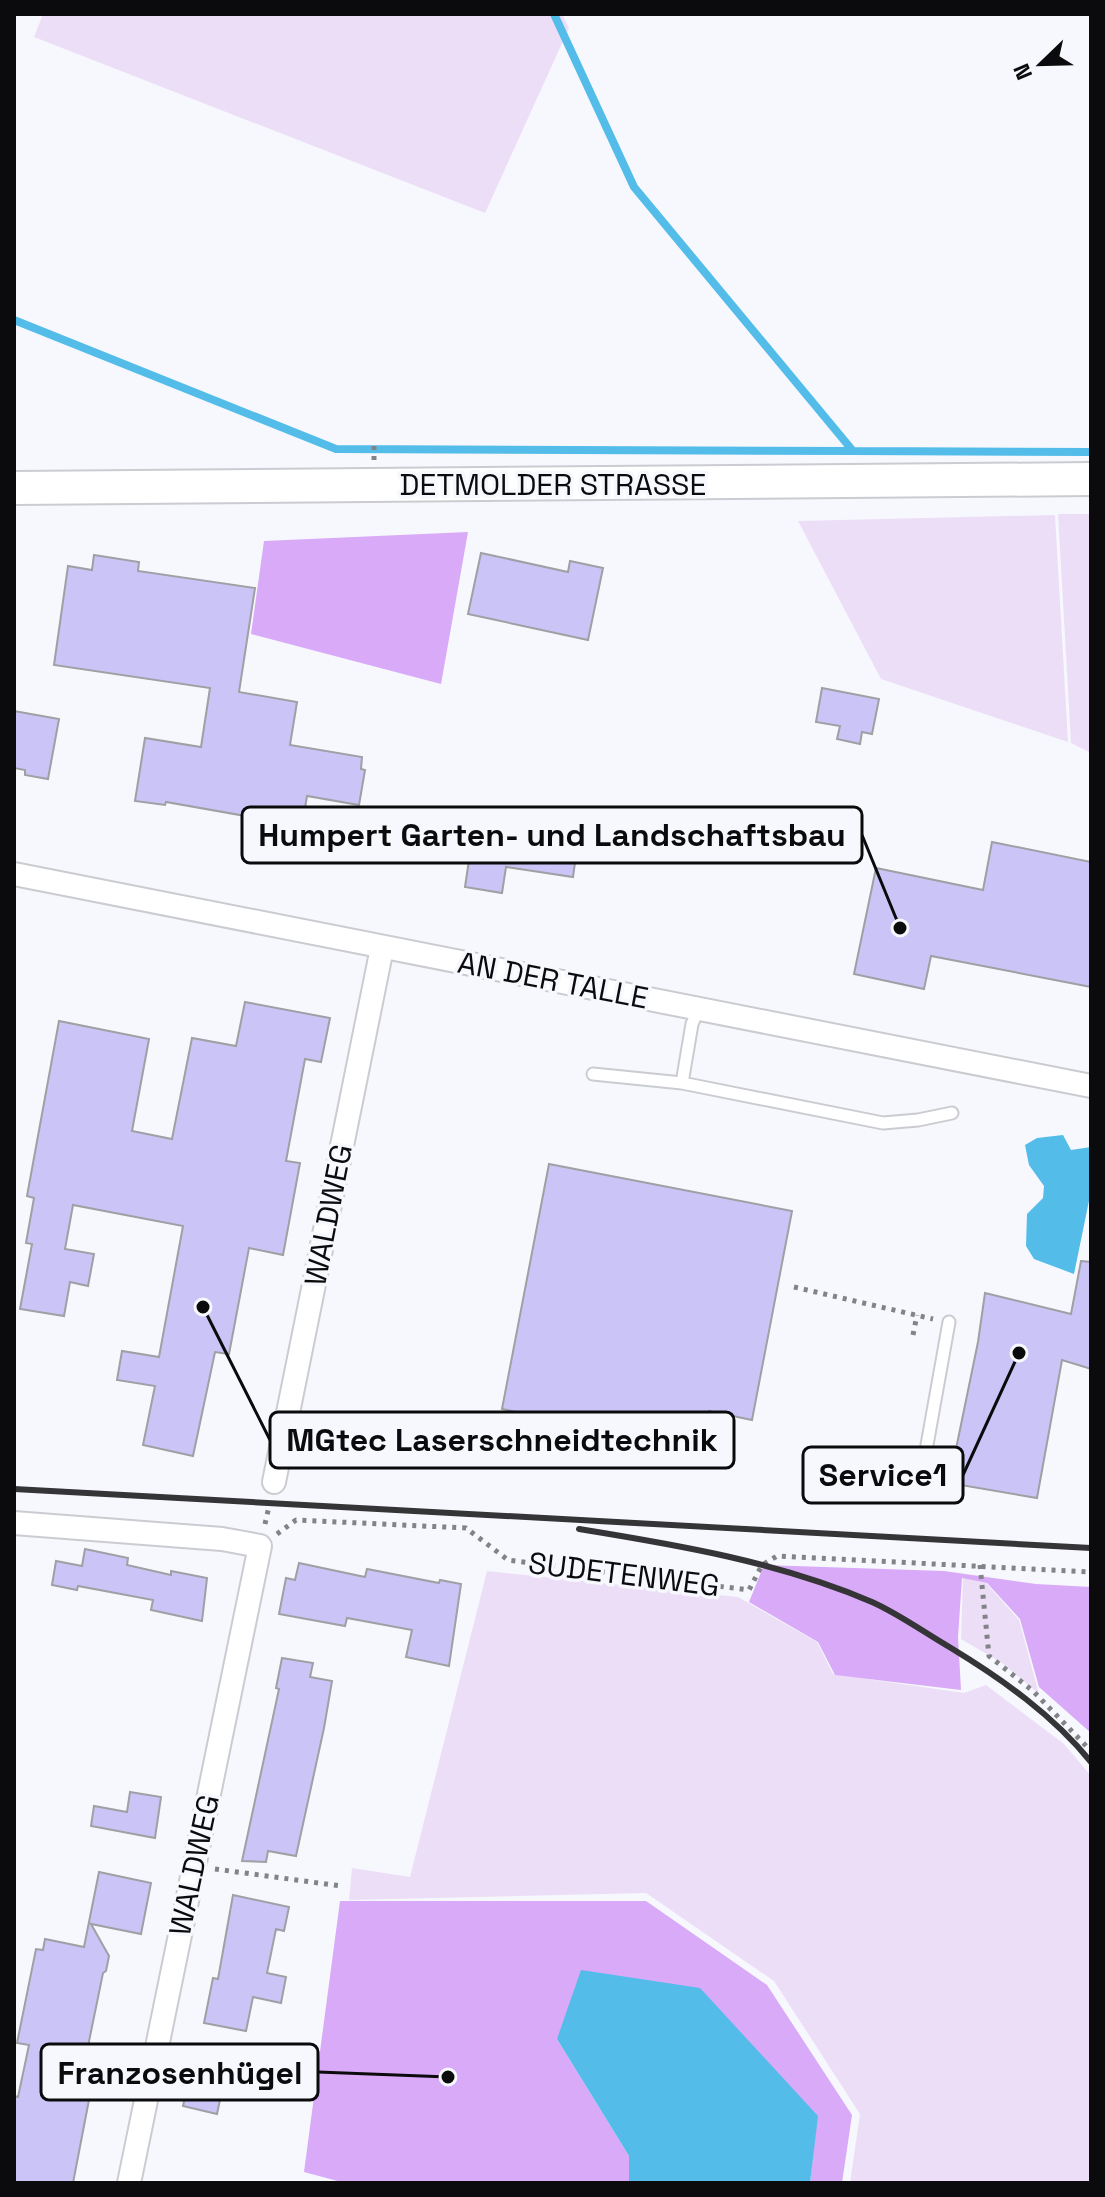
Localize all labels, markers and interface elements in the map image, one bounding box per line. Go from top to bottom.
north arrow [1001,24,1081,104]
text: N [1007,60,1038,84]
street label: DETMOLDER STRASSE [400,465,706,504]
callout: Humpert Garten- und Landschaftsbau [242,807,862,863]
text: Humpert Garten- und Landschaftsbau [258,815,846,855]
street label: AN DER TALLE [454,942,652,1018]
street label: WALDWEG [295,1141,361,1289]
callout: MGtec Laserschneidtechnik [270,1412,734,1468]
text: MGtec Laserschneidtechnik [286,1420,718,1460]
callout: Service1 [803,1447,963,1503]
text: Service1 [819,1455,947,1495]
street label: SUDETENWEG [526,1543,722,1605]
street label: WALDWEG [160,1791,228,1939]
callout: Franzosenhügel [41,2044,318,2100]
text: Franzosenhügel [58,2053,303,2093]

